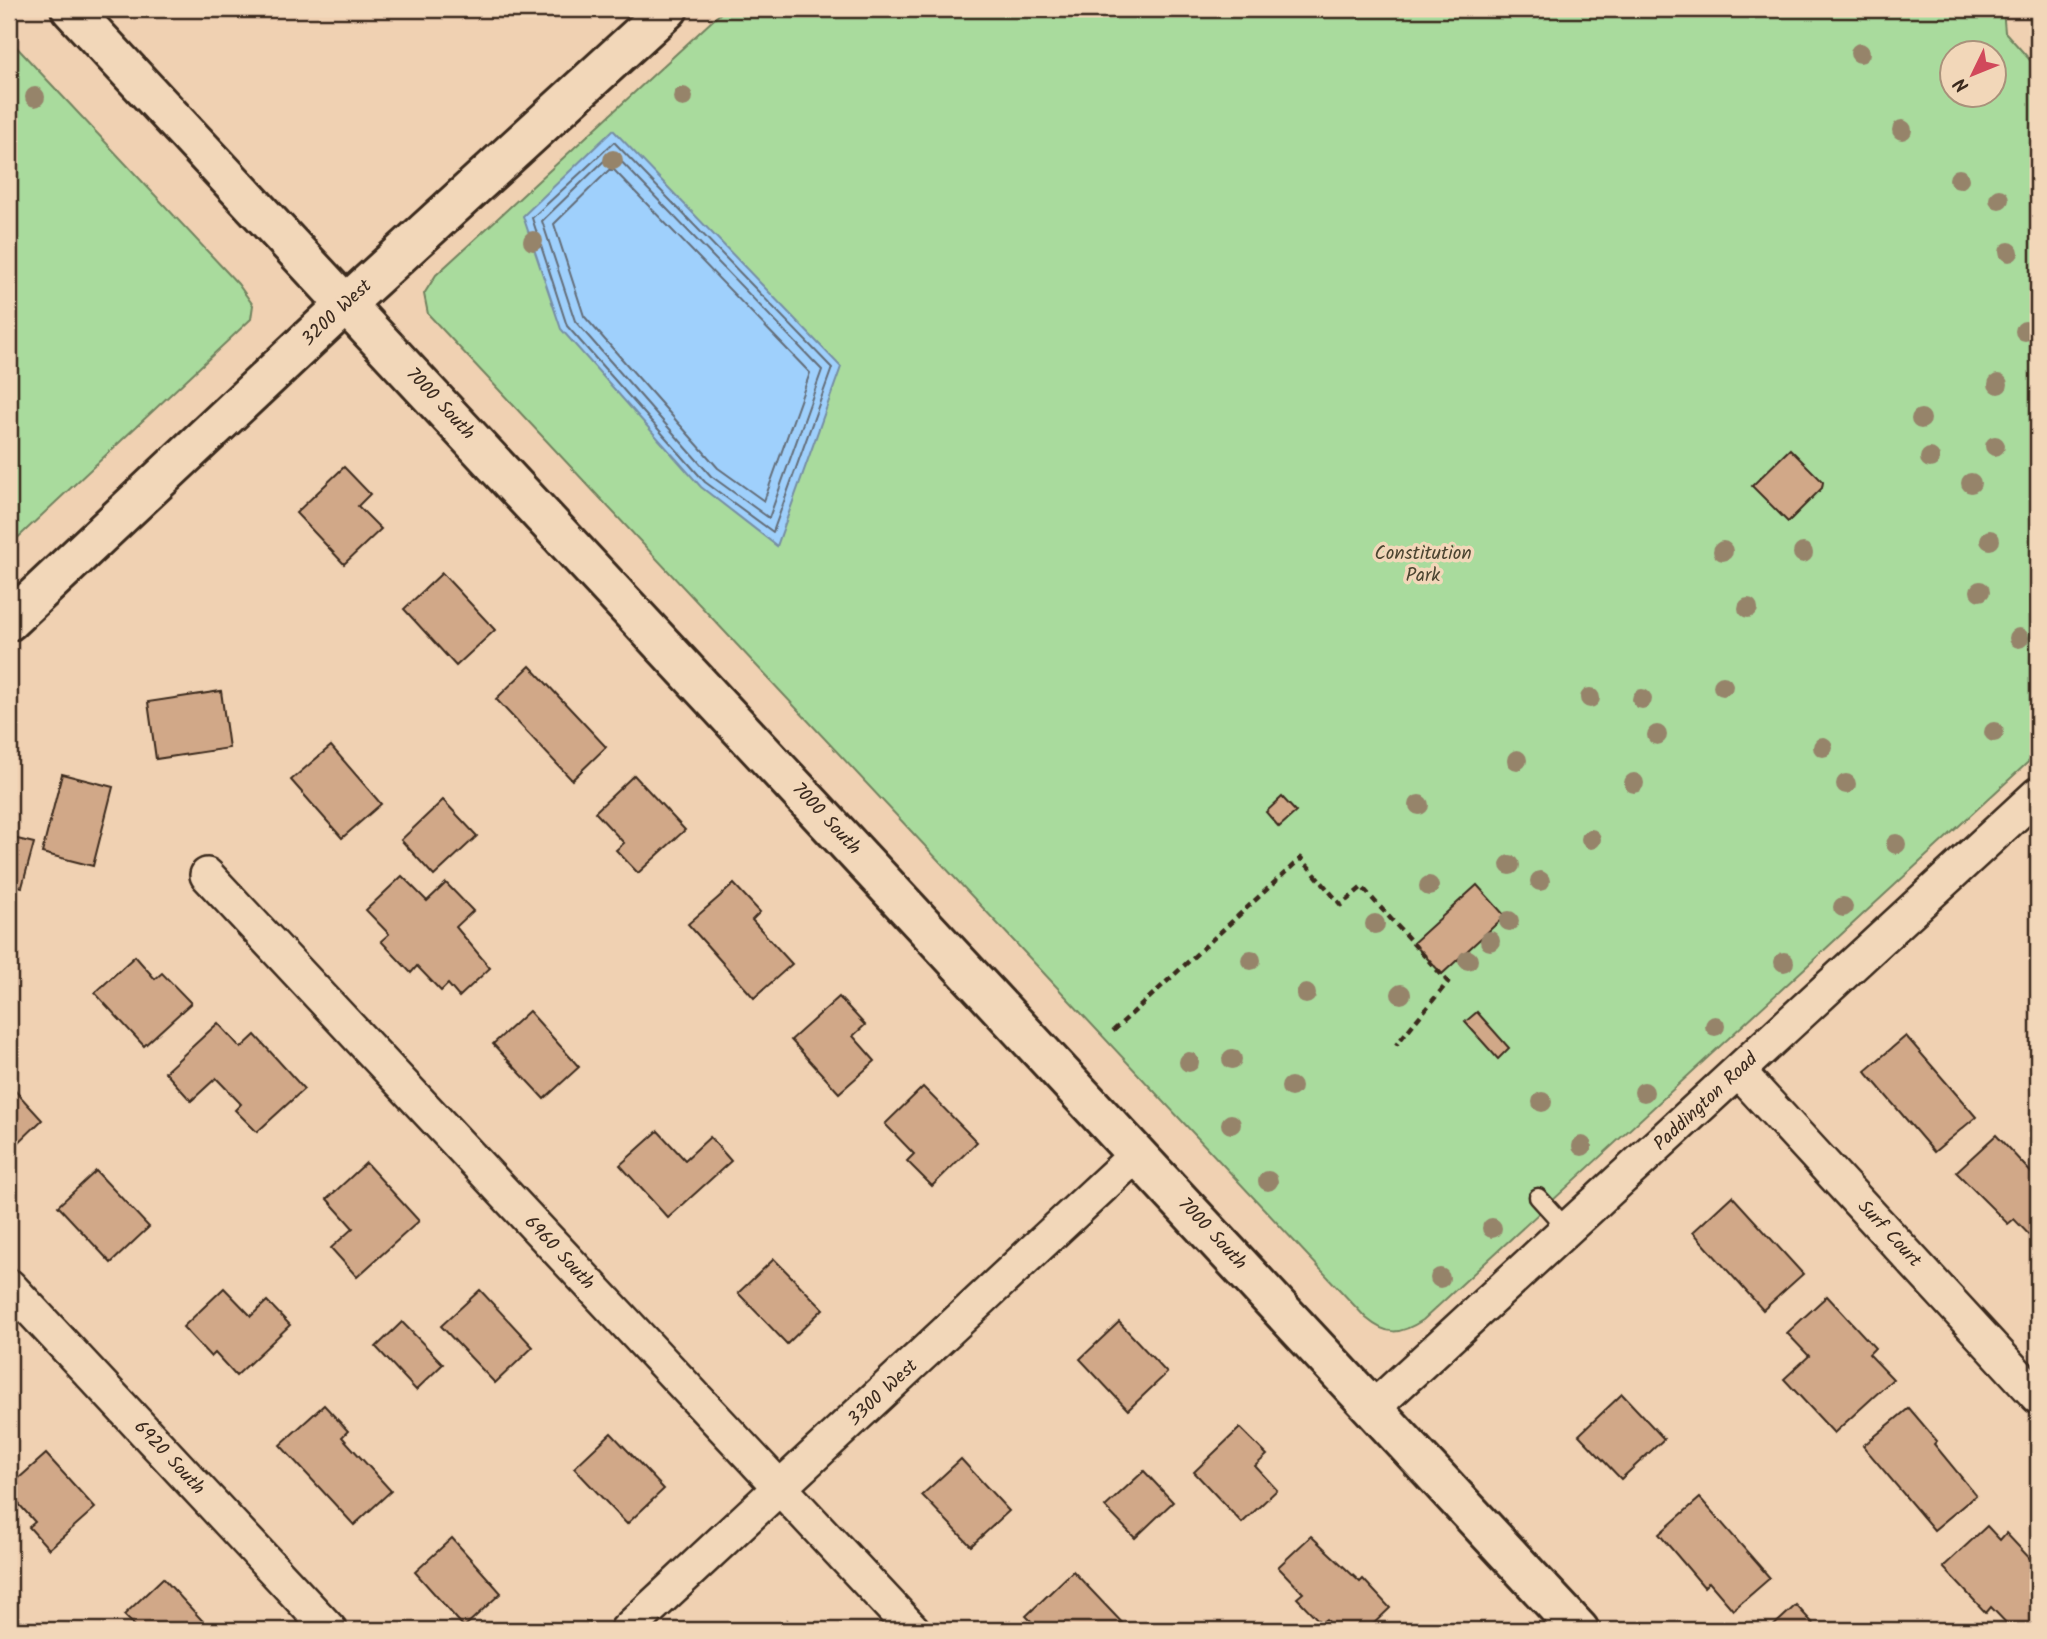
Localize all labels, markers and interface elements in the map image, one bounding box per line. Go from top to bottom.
north arrow [1938,38,2008,108]
text: N [1947,70,1977,99]
street label: 3200 West [295,272,380,354]
street label: 7000 South [398,361,482,447]
park label: Constitution Park [1374,539,1472,591]
street label: 7000 South [784,776,868,862]
street label: Paddington Road [1647,1045,1765,1159]
street label: 7000 South [1170,1191,1254,1277]
street label: Surf Court [1850,1193,1929,1275]
street label: 6960 South [516,1209,602,1297]
street label: 3300 West [841,1352,926,1434]
street label: 6920 South [126,1414,212,1502]

